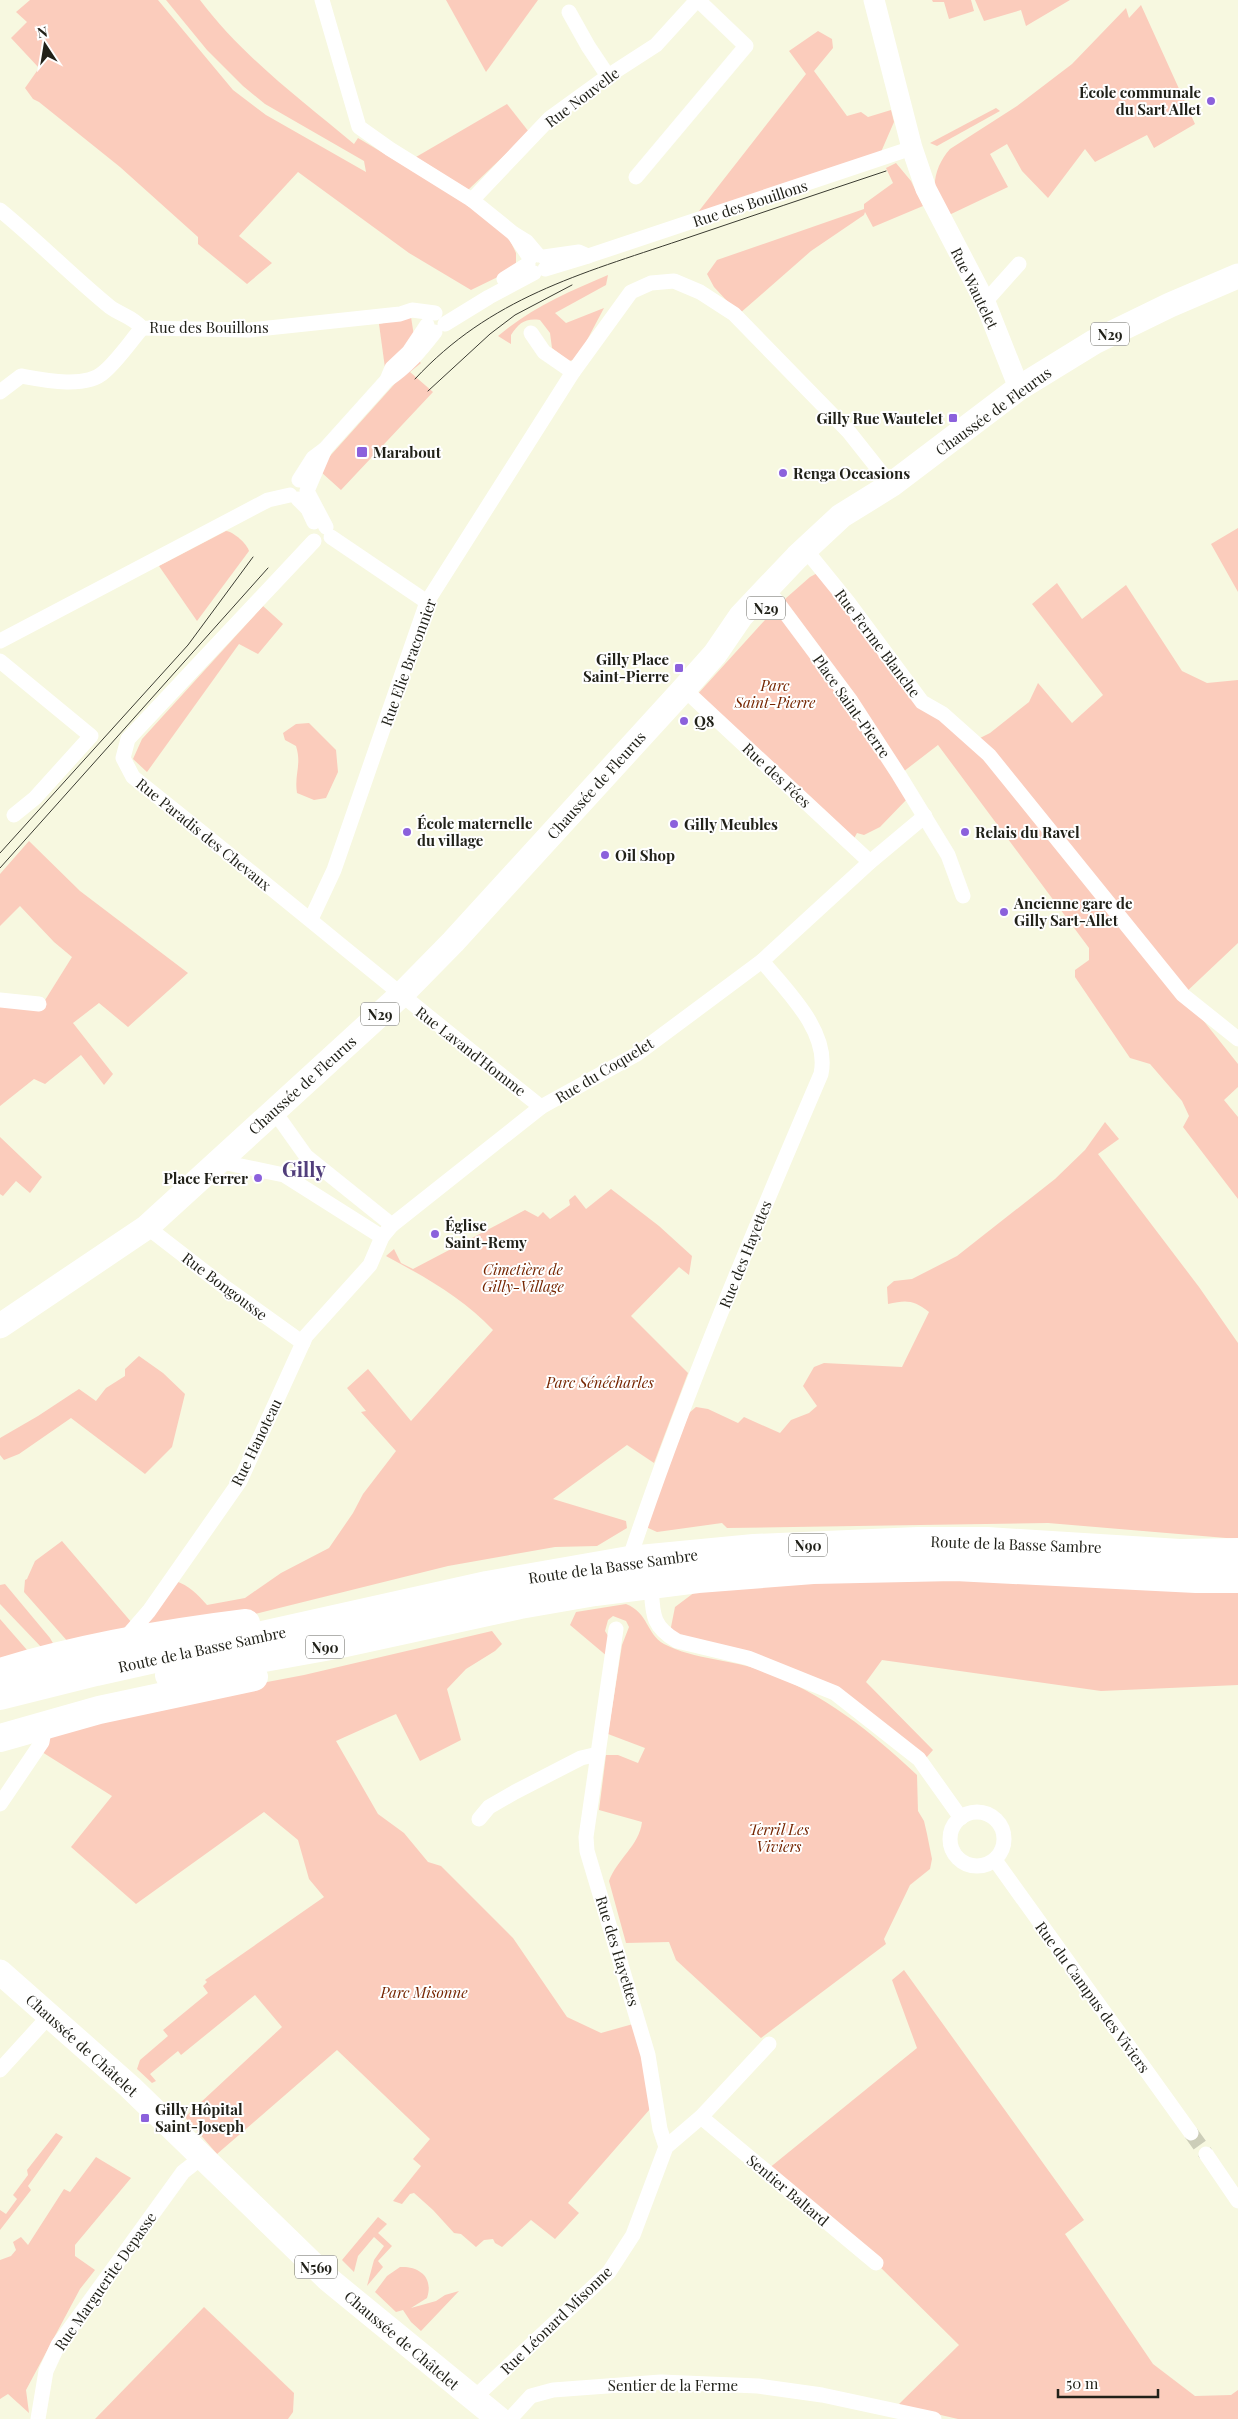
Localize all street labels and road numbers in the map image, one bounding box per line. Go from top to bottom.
street label: Rue Nouvelle [541,63,623,131]
street label: Rue des Bouillons [690,175,810,231]
street label: Rue Wautelet [947,244,1004,333]
street label: Rue des Bouillons [149,317,269,337]
road number: N29 [1091,322,1129,346]
street label: Chaussée de Fleurus [931,362,1055,460]
street label: Rue Ferme Blanche [831,585,925,701]
street label: Rue Elie Braconnier [376,595,440,729]
road number: N29 [747,596,785,620]
street label: Place Saint-Pierre [809,650,895,762]
street label: Chaussée de Fleurus [542,727,650,843]
street label: Rue des Fées [739,738,815,812]
street label: Rue Paradis des Chevaux [132,773,276,895]
road number: N29 [361,1002,399,1026]
street label: Rue Lavand'Homme [412,1002,530,1100]
street label: Chaussée de Fleurus [244,1031,360,1139]
street label: Rue du Coquelet [551,1032,657,1107]
street label: Rue des Hayettes [714,1197,776,1311]
street label: Rue Bongousse [178,1247,272,1325]
street label: Rue Hanoteau [226,1395,286,1489]
street label: Route de la Basse Sambre [930,1531,1102,1557]
road number: N90 [789,1534,827,1556]
street label: Route de la Basse Sambre [527,1544,699,1588]
street label: Route de la Basse Sambre [116,1621,288,1677]
road number: N90 [306,1635,344,1658]
street label: Rue des Hayettes [592,1893,644,2009]
street label: Rue du Campus des Viviers [1031,1917,1155,2077]
street label: Chaussée de Châtelet [22,1989,143,2101]
street label: Sentier Baltard [743,2150,833,2230]
street label: Rue Marguerite Depasse [50,2208,160,2354]
road number: N569 [295,2256,337,2278]
street label: Rue Léonard Misonne [496,2262,616,2378]
street label: Chaussée de Châtelet [340,2286,464,2394]
street label: Sentier de la Ferme [608,2375,738,2395]

